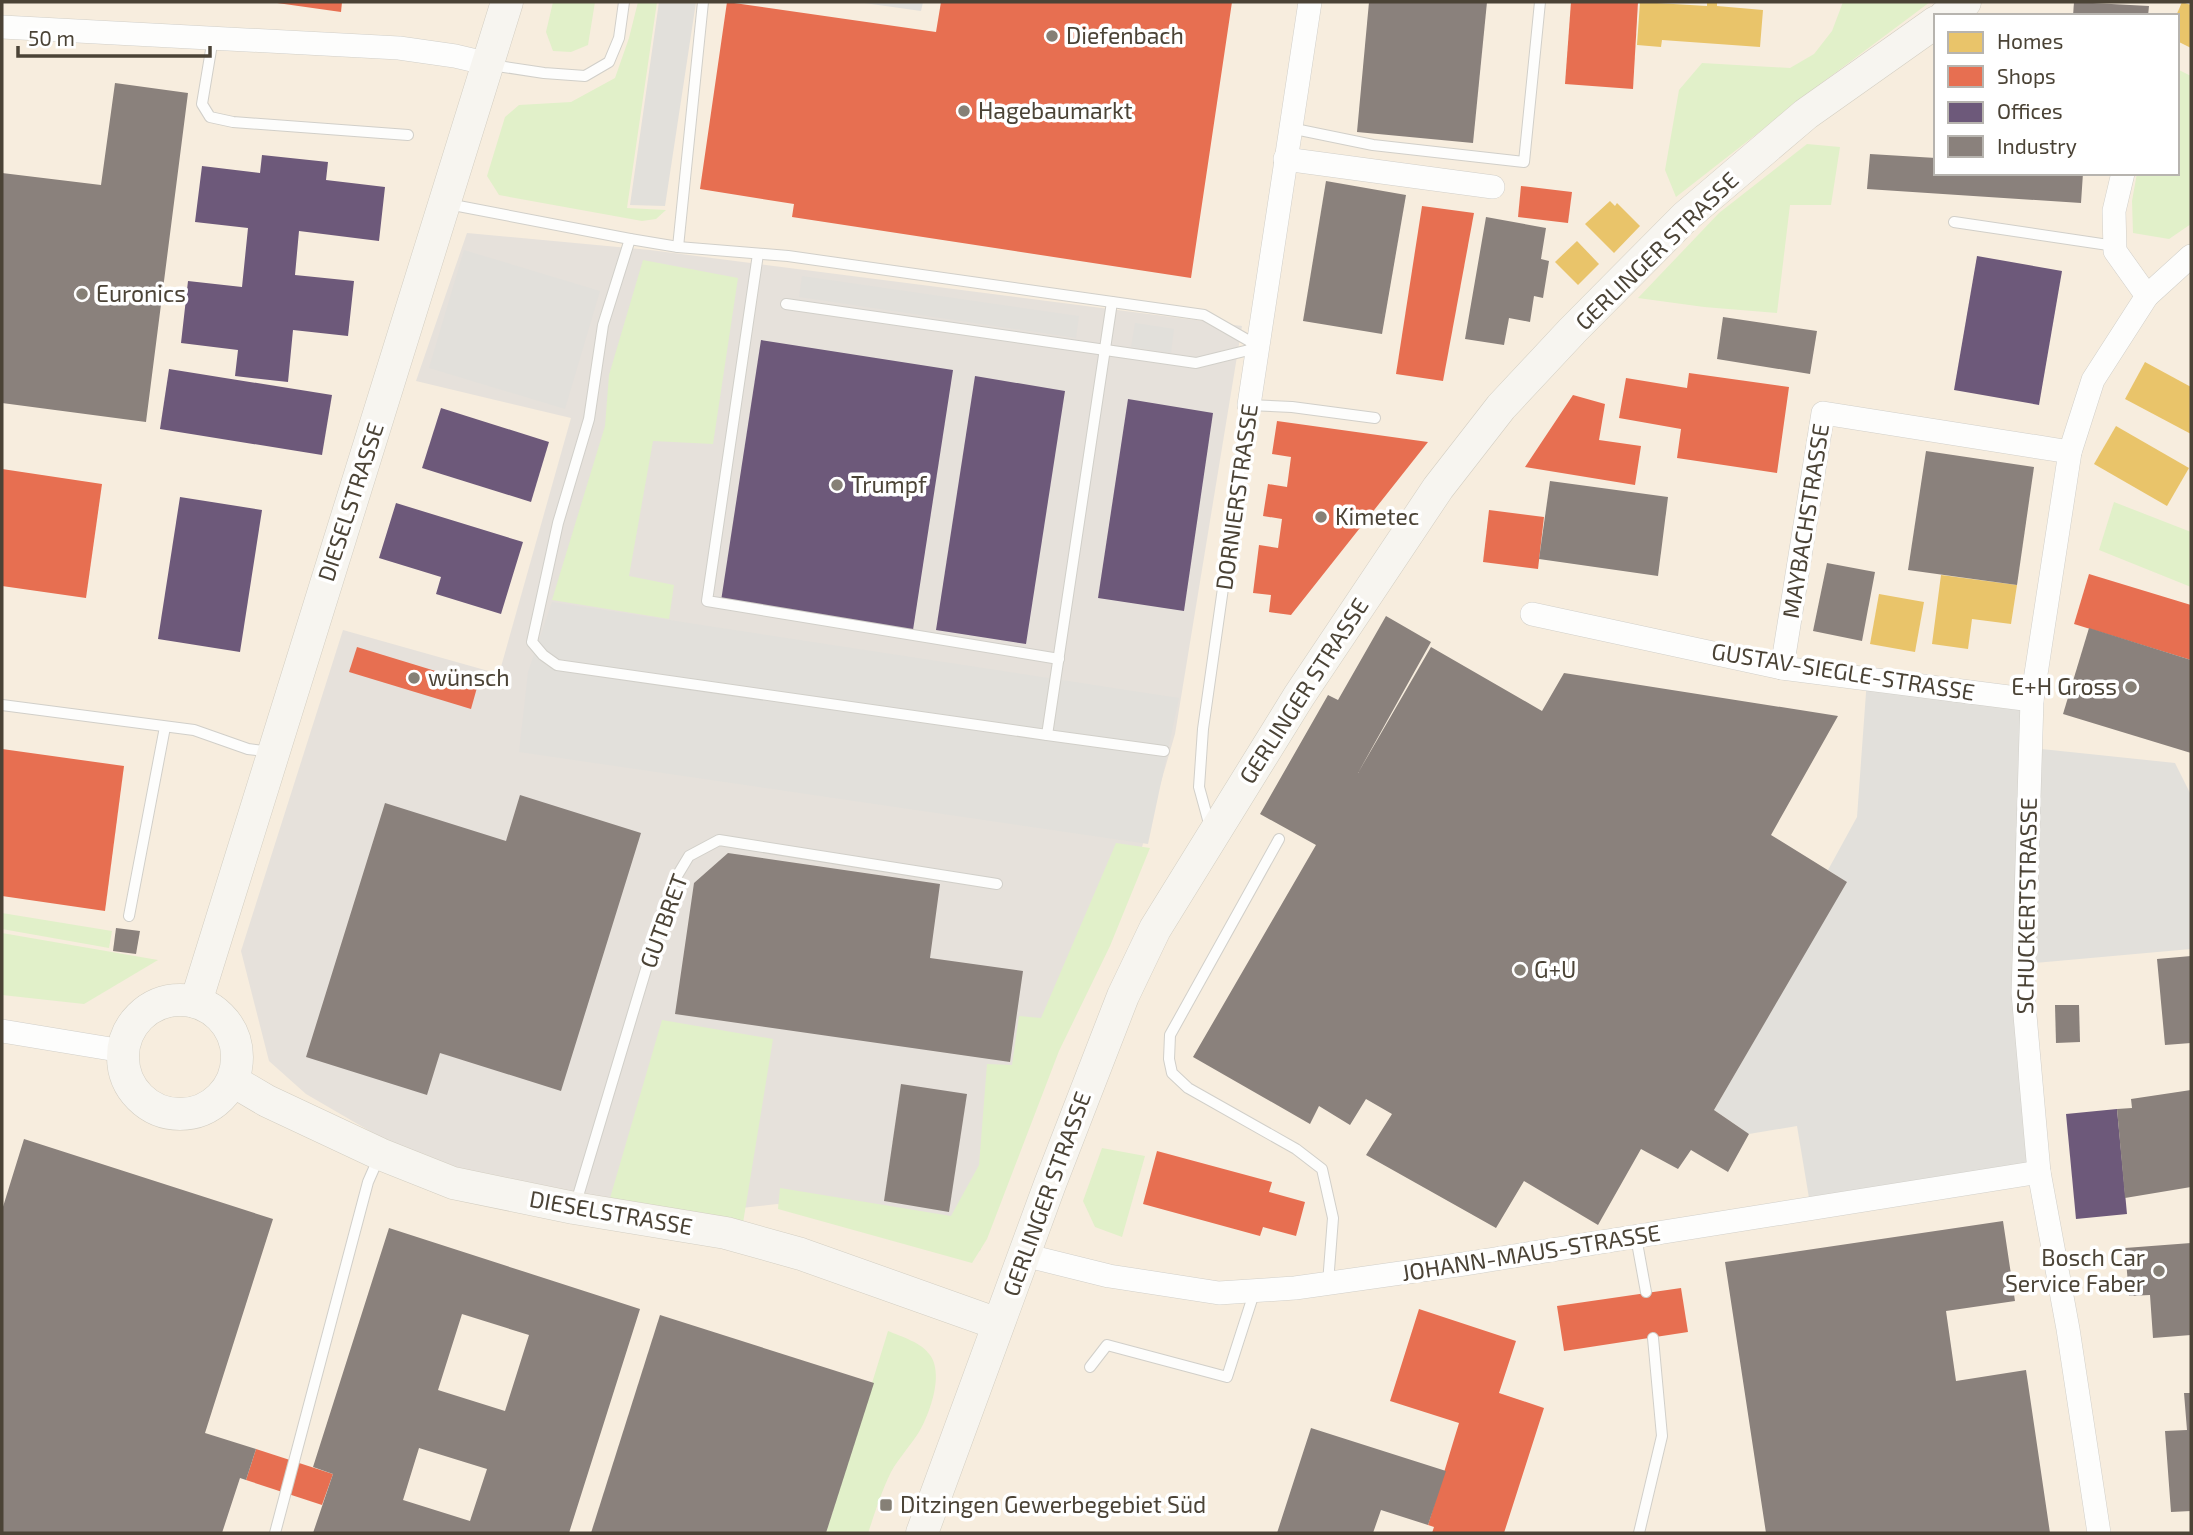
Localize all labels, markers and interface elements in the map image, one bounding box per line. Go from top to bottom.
scale bar [18,14,210,58]
legend [1934,14,2179,175]
place label: Diefenbach [1066,21,1184,49]
text: 50 m [28,25,75,50]
marker: Diefenbach [1044,28,1060,44]
text: Homes [1997,28,2063,53]
text: Shops [1997,63,2056,88]
place label: Hagebaumarkt [978,96,1133,124]
text: Offices [1997,98,2063,123]
marker: Hagebaumarkt [956,103,972,119]
text: Industry [1997,133,2077,158]
street label: GERLINGER STRASSE [1569,165,1744,335]
place label: Euronics [96,279,186,307]
marker: Euronics [74,286,90,302]
street label: DORNIERSTRASSE [1209,402,1263,592]
street label: DIESELSTRASSE [311,419,389,585]
street label: MAYBACHSTRASSE [1776,421,1834,620]
place label: Trumpf [851,470,928,498]
marker: Trumpf [829,477,845,493]
place label: Kimetec [1335,502,1419,530]
marker: Kimetec [1313,509,1329,525]
street label: GERLINGER STRASSE [1233,592,1374,789]
street label: GUSTAV-SIEGLE-STRASSE [1710,636,1977,706]
place label: wünsch [428,663,510,691]
marker: wünsch [406,670,422,686]
place label: E+H Gross [2011,672,2117,700]
marker: E+H Gross [2123,679,2139,695]
street label: SCHUCKERTSTRASSE [2010,797,2042,1015]
street label: GUTBRET [633,870,693,971]
place label: G+U [1534,955,1576,983]
marker: G+U [1512,962,1528,978]
street label: GERLINGER STRASSE [996,1088,1096,1300]
street label: DIESELSTRASSE [527,1184,695,1240]
street label: JOHANN-MAUS-STRASSE [1399,1218,1662,1286]
place label: Bosch Car Service Faber [2005,1243,2145,1297]
marker: Bosch Car Service Faber [2151,1263,2167,1279]
place label: Ditzingen Gewerbegebiet Süd [900,1490,1206,1518]
marker: Ditzingen Gewerbegebiet Süd [878,1497,894,1513]

